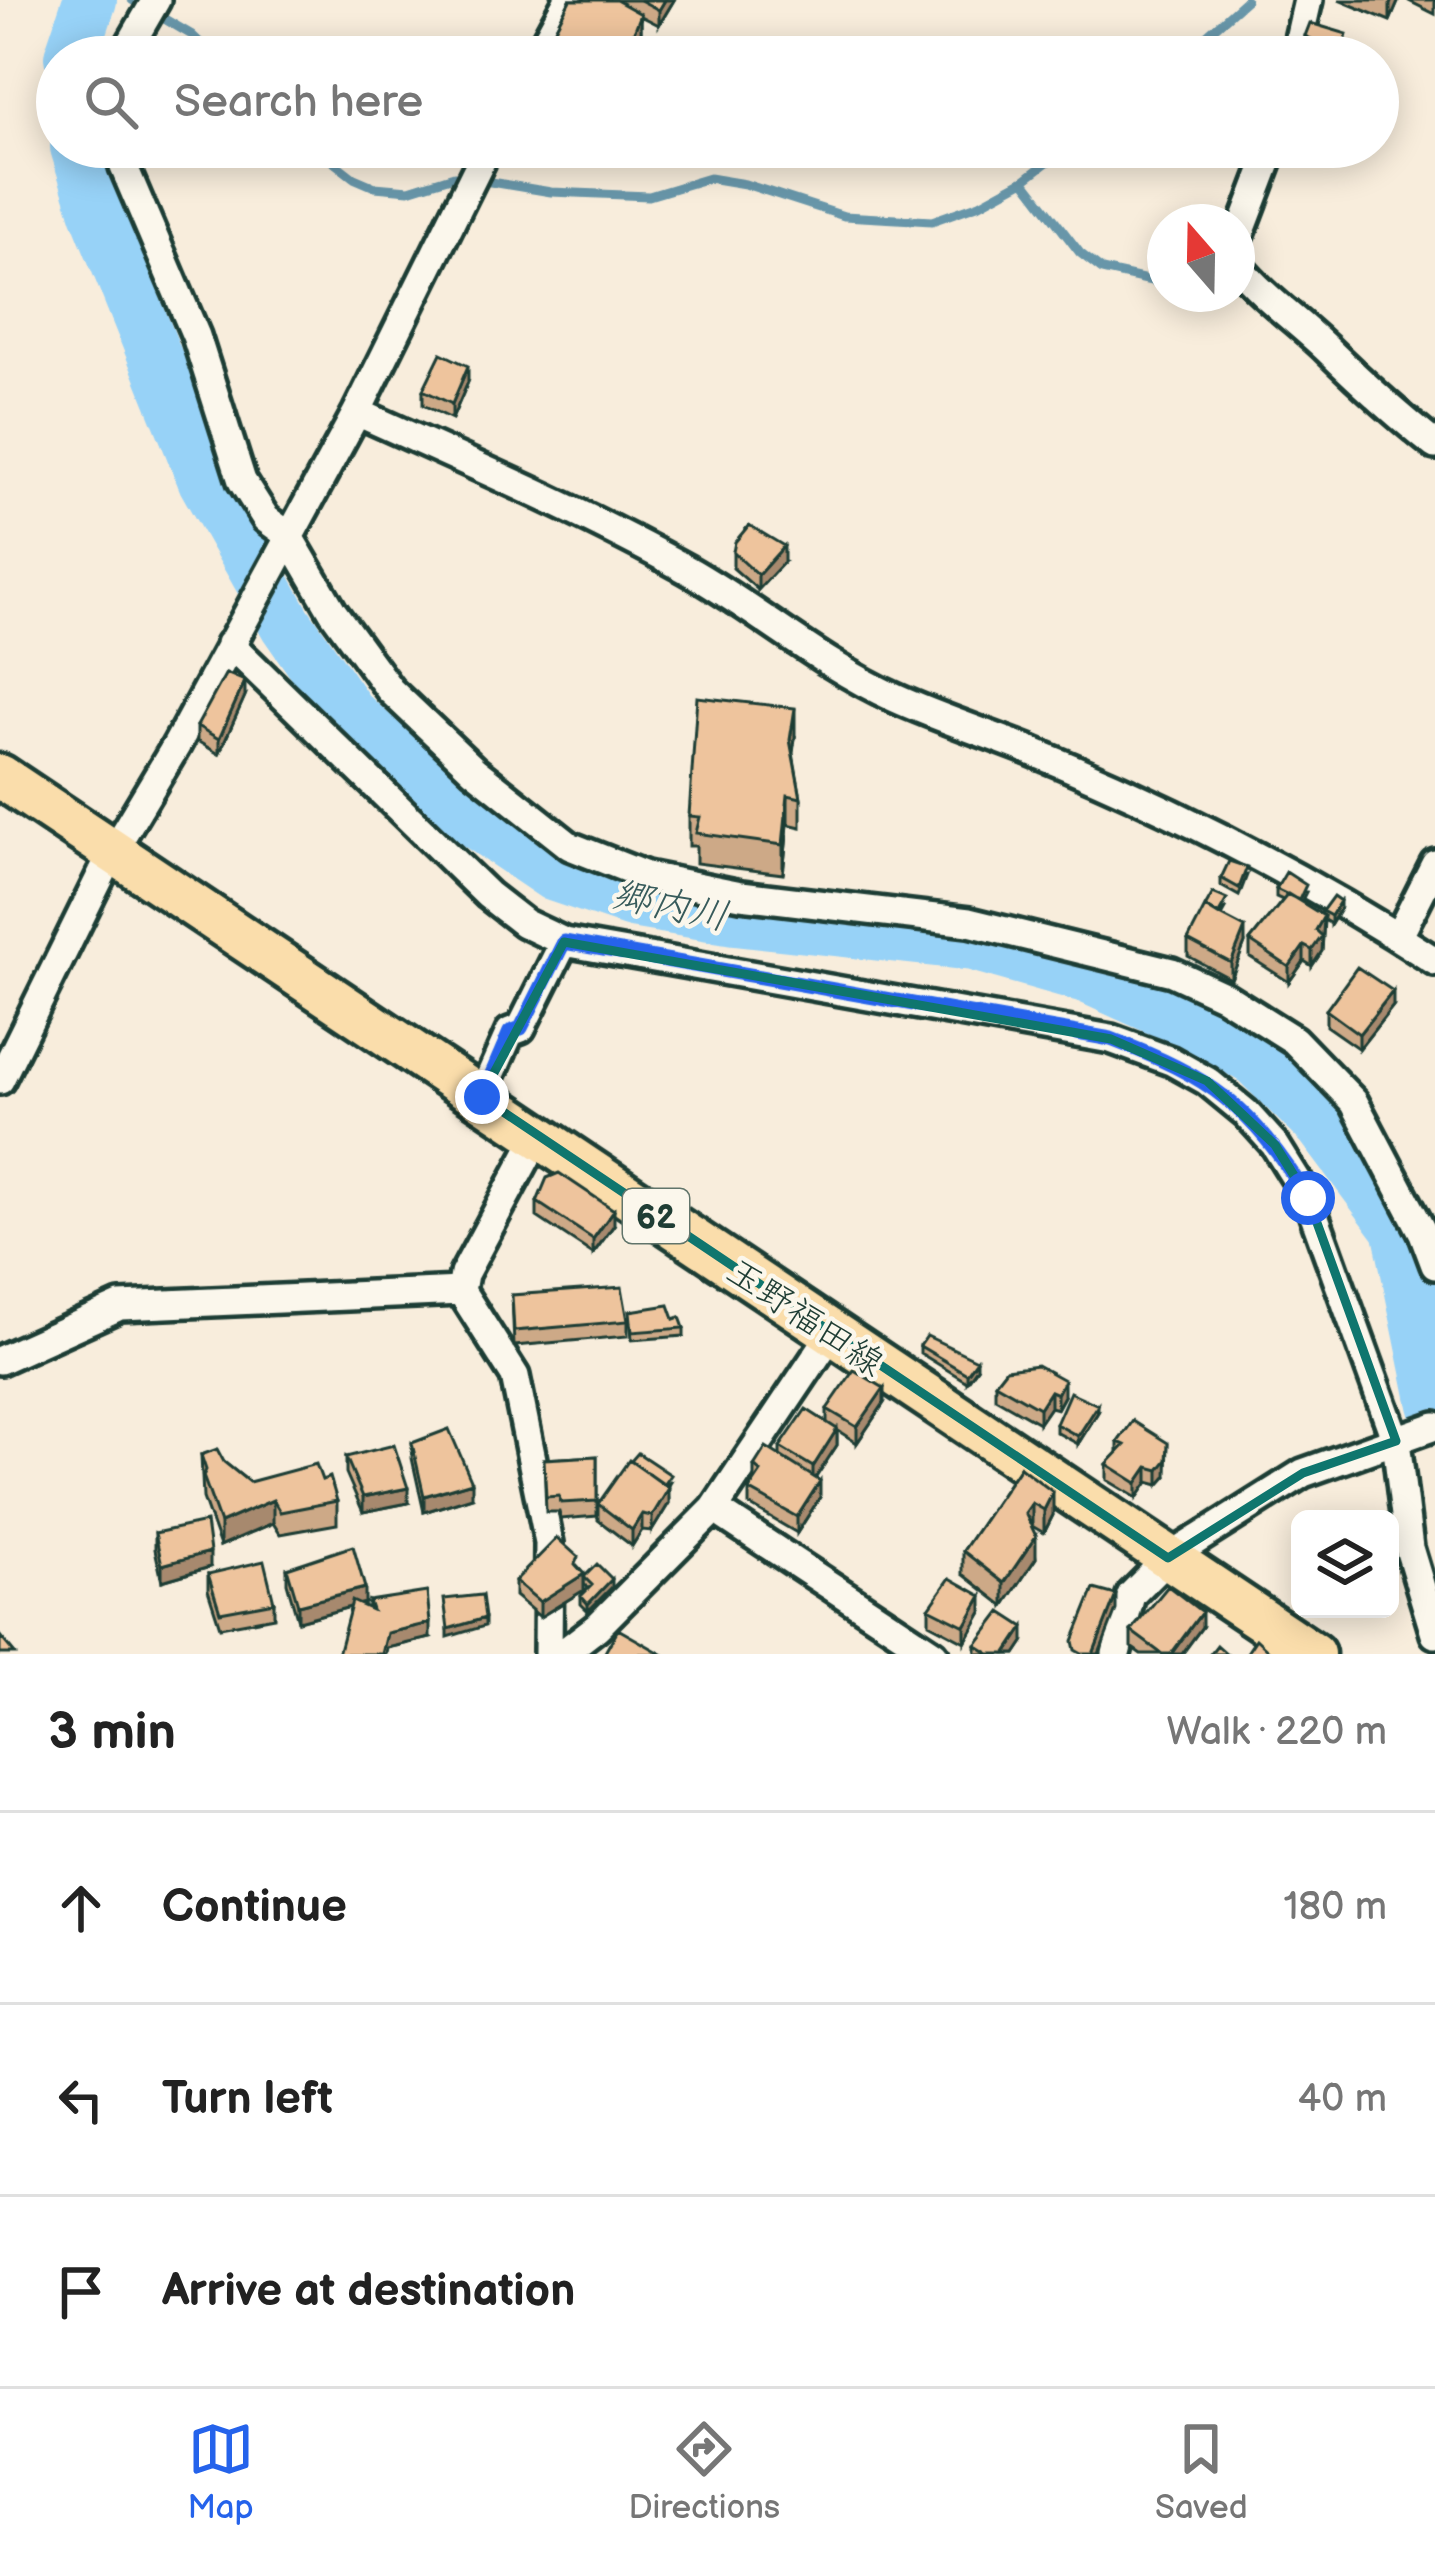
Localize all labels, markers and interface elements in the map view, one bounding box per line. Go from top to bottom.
search box [36,36,1399,168]
icon: search [78,69,144,135]
text: Search here [174,75,423,130]
north arrow [1147,204,1255,312]
water label: 郷内川 [608,871,733,942]
route end [455,1070,509,1124]
route start [1281,1171,1335,1225]
road number: 62 [623,1189,689,1243]
street label: 玉野福田線 [718,1250,891,1386]
map controls [1291,1510,1399,1618]
button: layers [1291,1510,1399,1618]
text: 3 min [48,1702,176,1763]
text: Walk · 220 m [1167,1709,1387,1756]
icon: ahead [48,1875,114,1941]
text: Continue [162,1880,347,1935]
text: 180 m [1283,1884,1387,1931]
icon: left [48,2067,114,2133]
text: Turn left [162,2072,333,2127]
text: 40 m [1297,2076,1387,2123]
icon: arrive [48,2259,114,2325]
text: Arrive at destination [162,2264,575,2319]
tab: Map [187,2416,254,2528]
tab: Directions [628,2416,780,2528]
tab: Saved [1155,2416,1248,2528]

